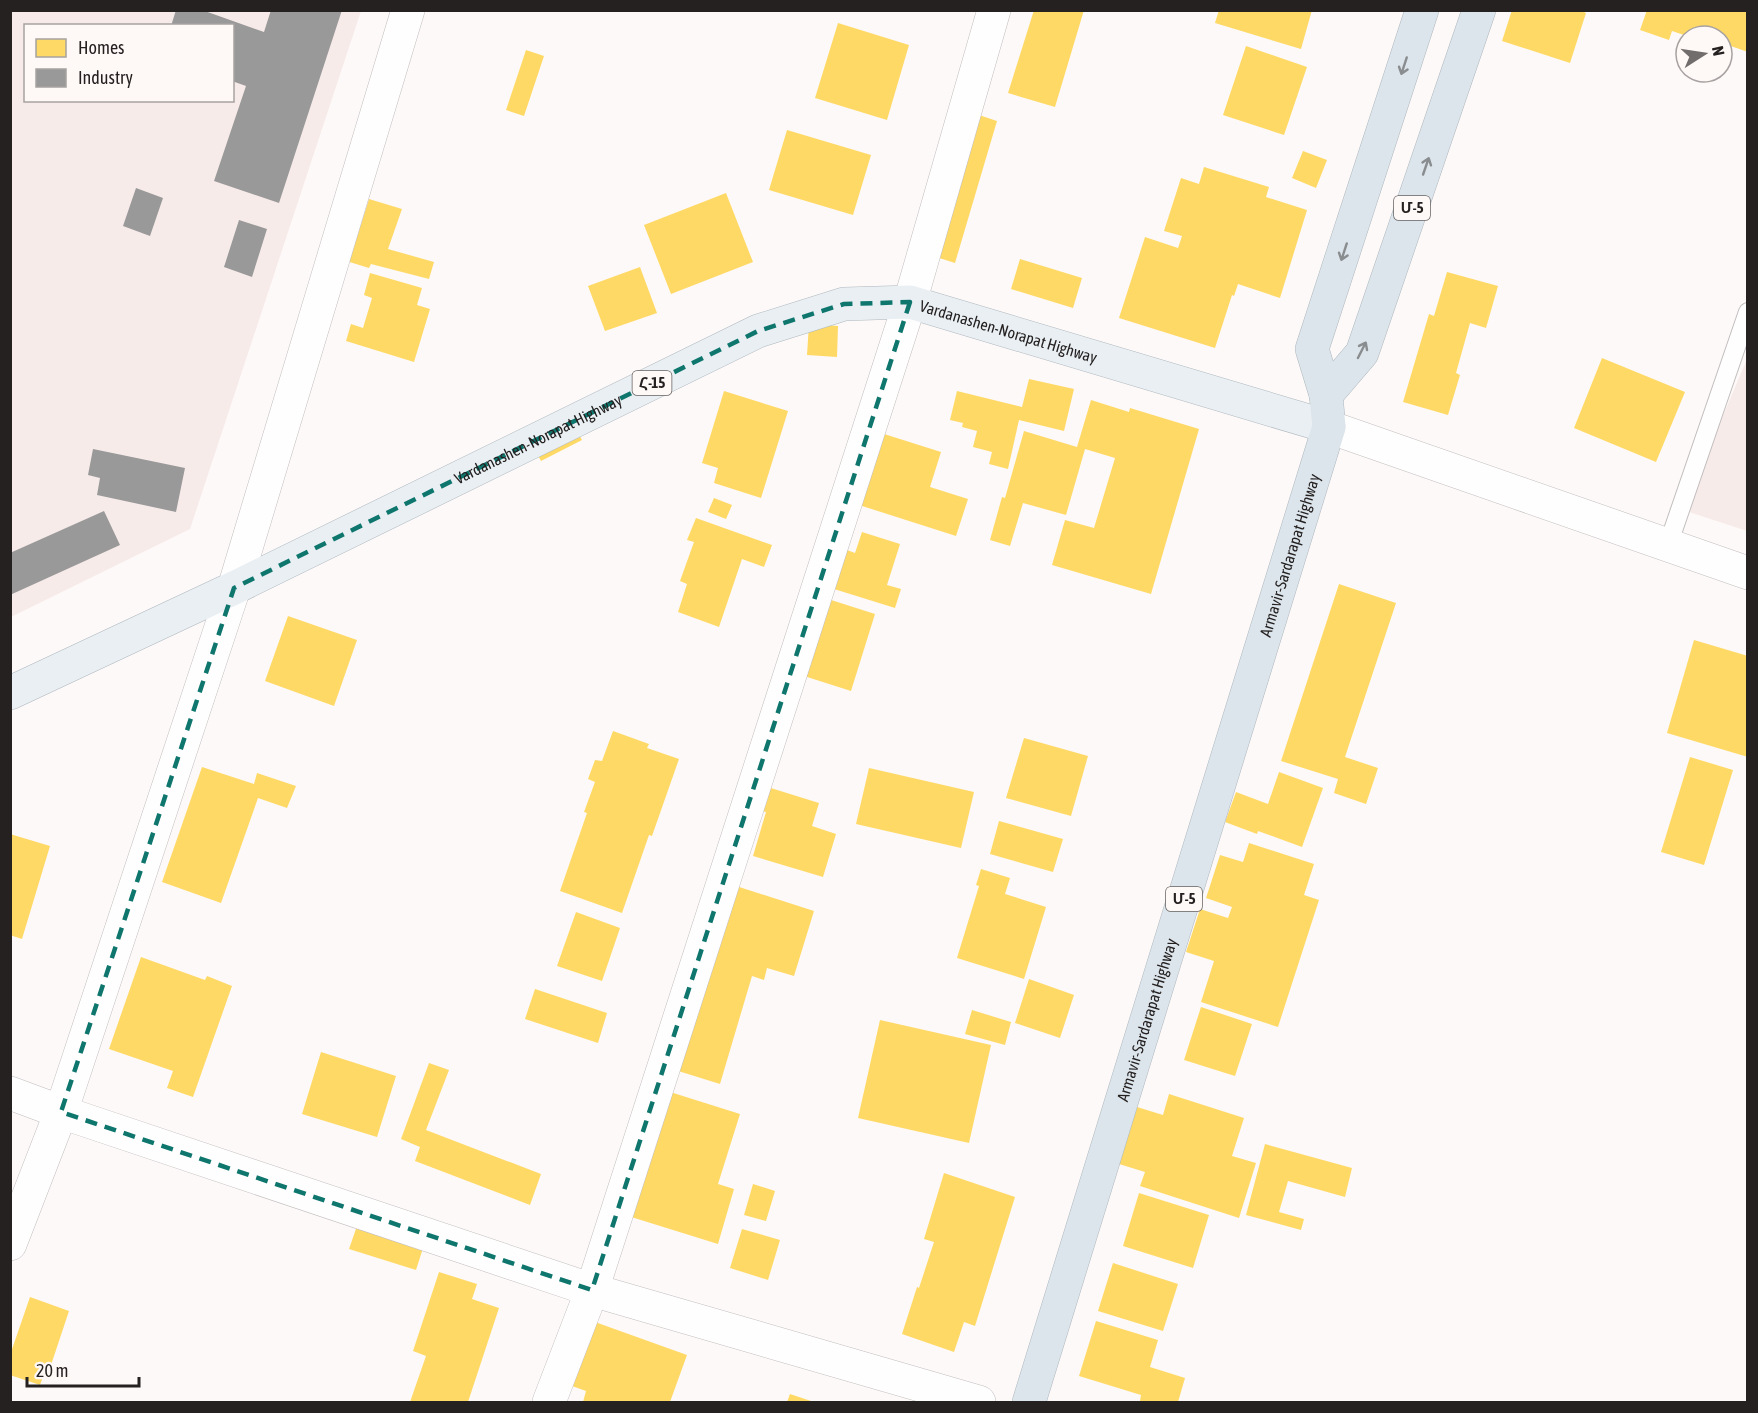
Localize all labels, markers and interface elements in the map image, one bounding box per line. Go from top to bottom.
legend [24,24,234,102]
north arrow [1674,24,1734,84]
text: Homes [78,37,124,58]
text: N [1709,44,1728,57]
one-way arrow [1397,56,1408,75]
text: Industry [78,67,133,88]
one-way arrow [1421,157,1432,176]
road number: Մ-5 [1394,196,1430,220]
one-way arrow [1337,242,1348,261]
street label: Vardanashen-Norapat Highway [918,296,1100,367]
one-way arrow [1356,341,1368,359]
road number: Հ-15 [632,371,672,395]
street label: Vardanashen-Norapat Highway [451,390,625,488]
street label: Armavir-Sardarapat Highway [1256,471,1324,639]
road number: Մ-5 [1166,887,1202,911]
street label: Armavir-Sardarapat Highway [1113,936,1181,1103]
scale bar [27,1350,140,1388]
text: 20 m [36,1360,68,1381]

